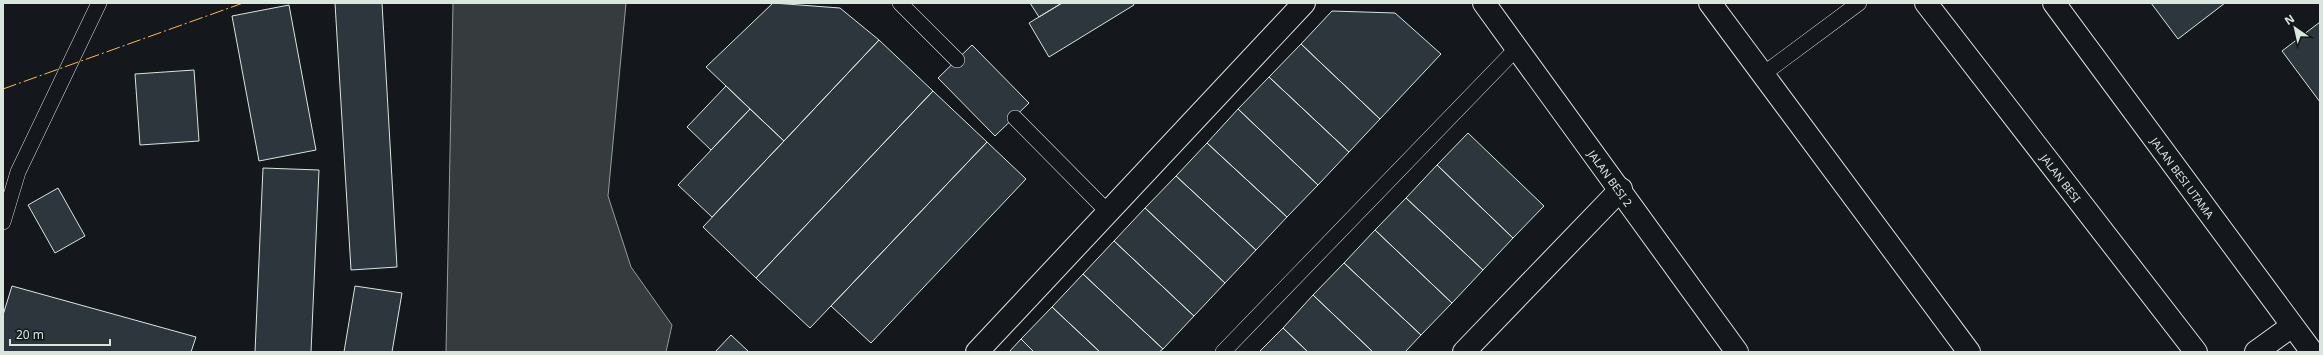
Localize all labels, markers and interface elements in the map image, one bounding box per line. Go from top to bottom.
north arrow [2275,8,2315,48]
text: N [2281,11,2297,28]
street label: JALAN BESI UTAMA [2147,133,2219,222]
street label: JALAN BESI 2 [1585,146,1636,209]
street label: JALAN BESI [2037,150,2085,205]
scale bar [10,321,110,347]
text: 20 m [16,326,44,343]

